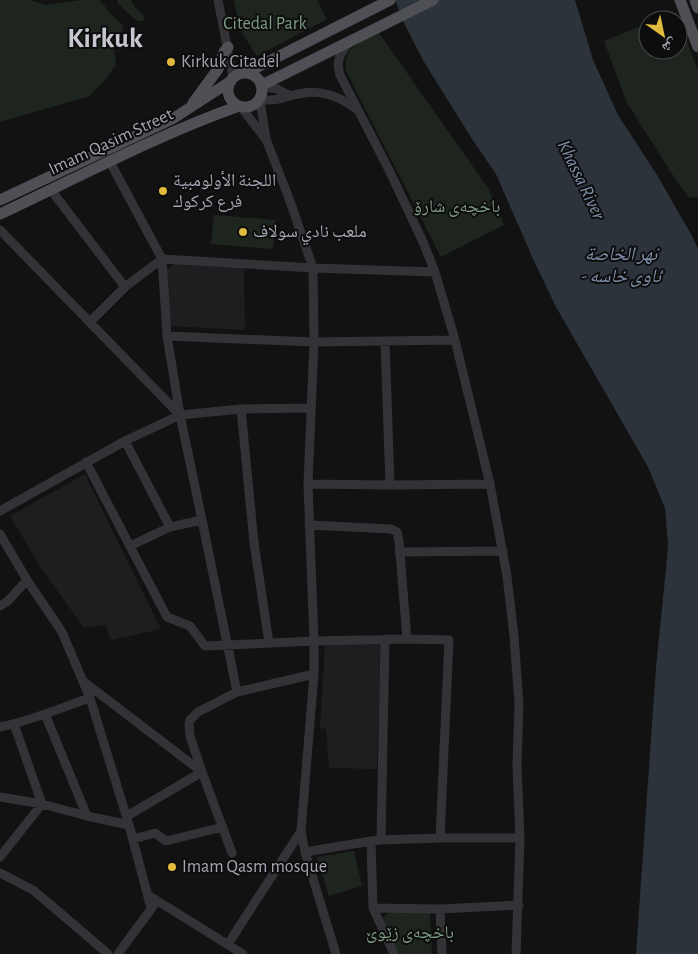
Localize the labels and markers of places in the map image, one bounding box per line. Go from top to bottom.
place label: Kirkuk Citadel [181,53,279,71]
marker: Kirkuk Citadel [165,56,177,68]
place label: اللجنة الأولومبية فرع كركوك [173,171,276,212]
marker: اللجنة الأولومبية فرع كركوك [157,185,169,197]
place label: ملعب نادي سولاف [253,223,367,246]
marker: ملعب نادي سولاف [237,226,249,238]
place label: Imam Qasm mosque [182,858,327,876]
marker: Imam Qasm mosque [166,861,178,873]

